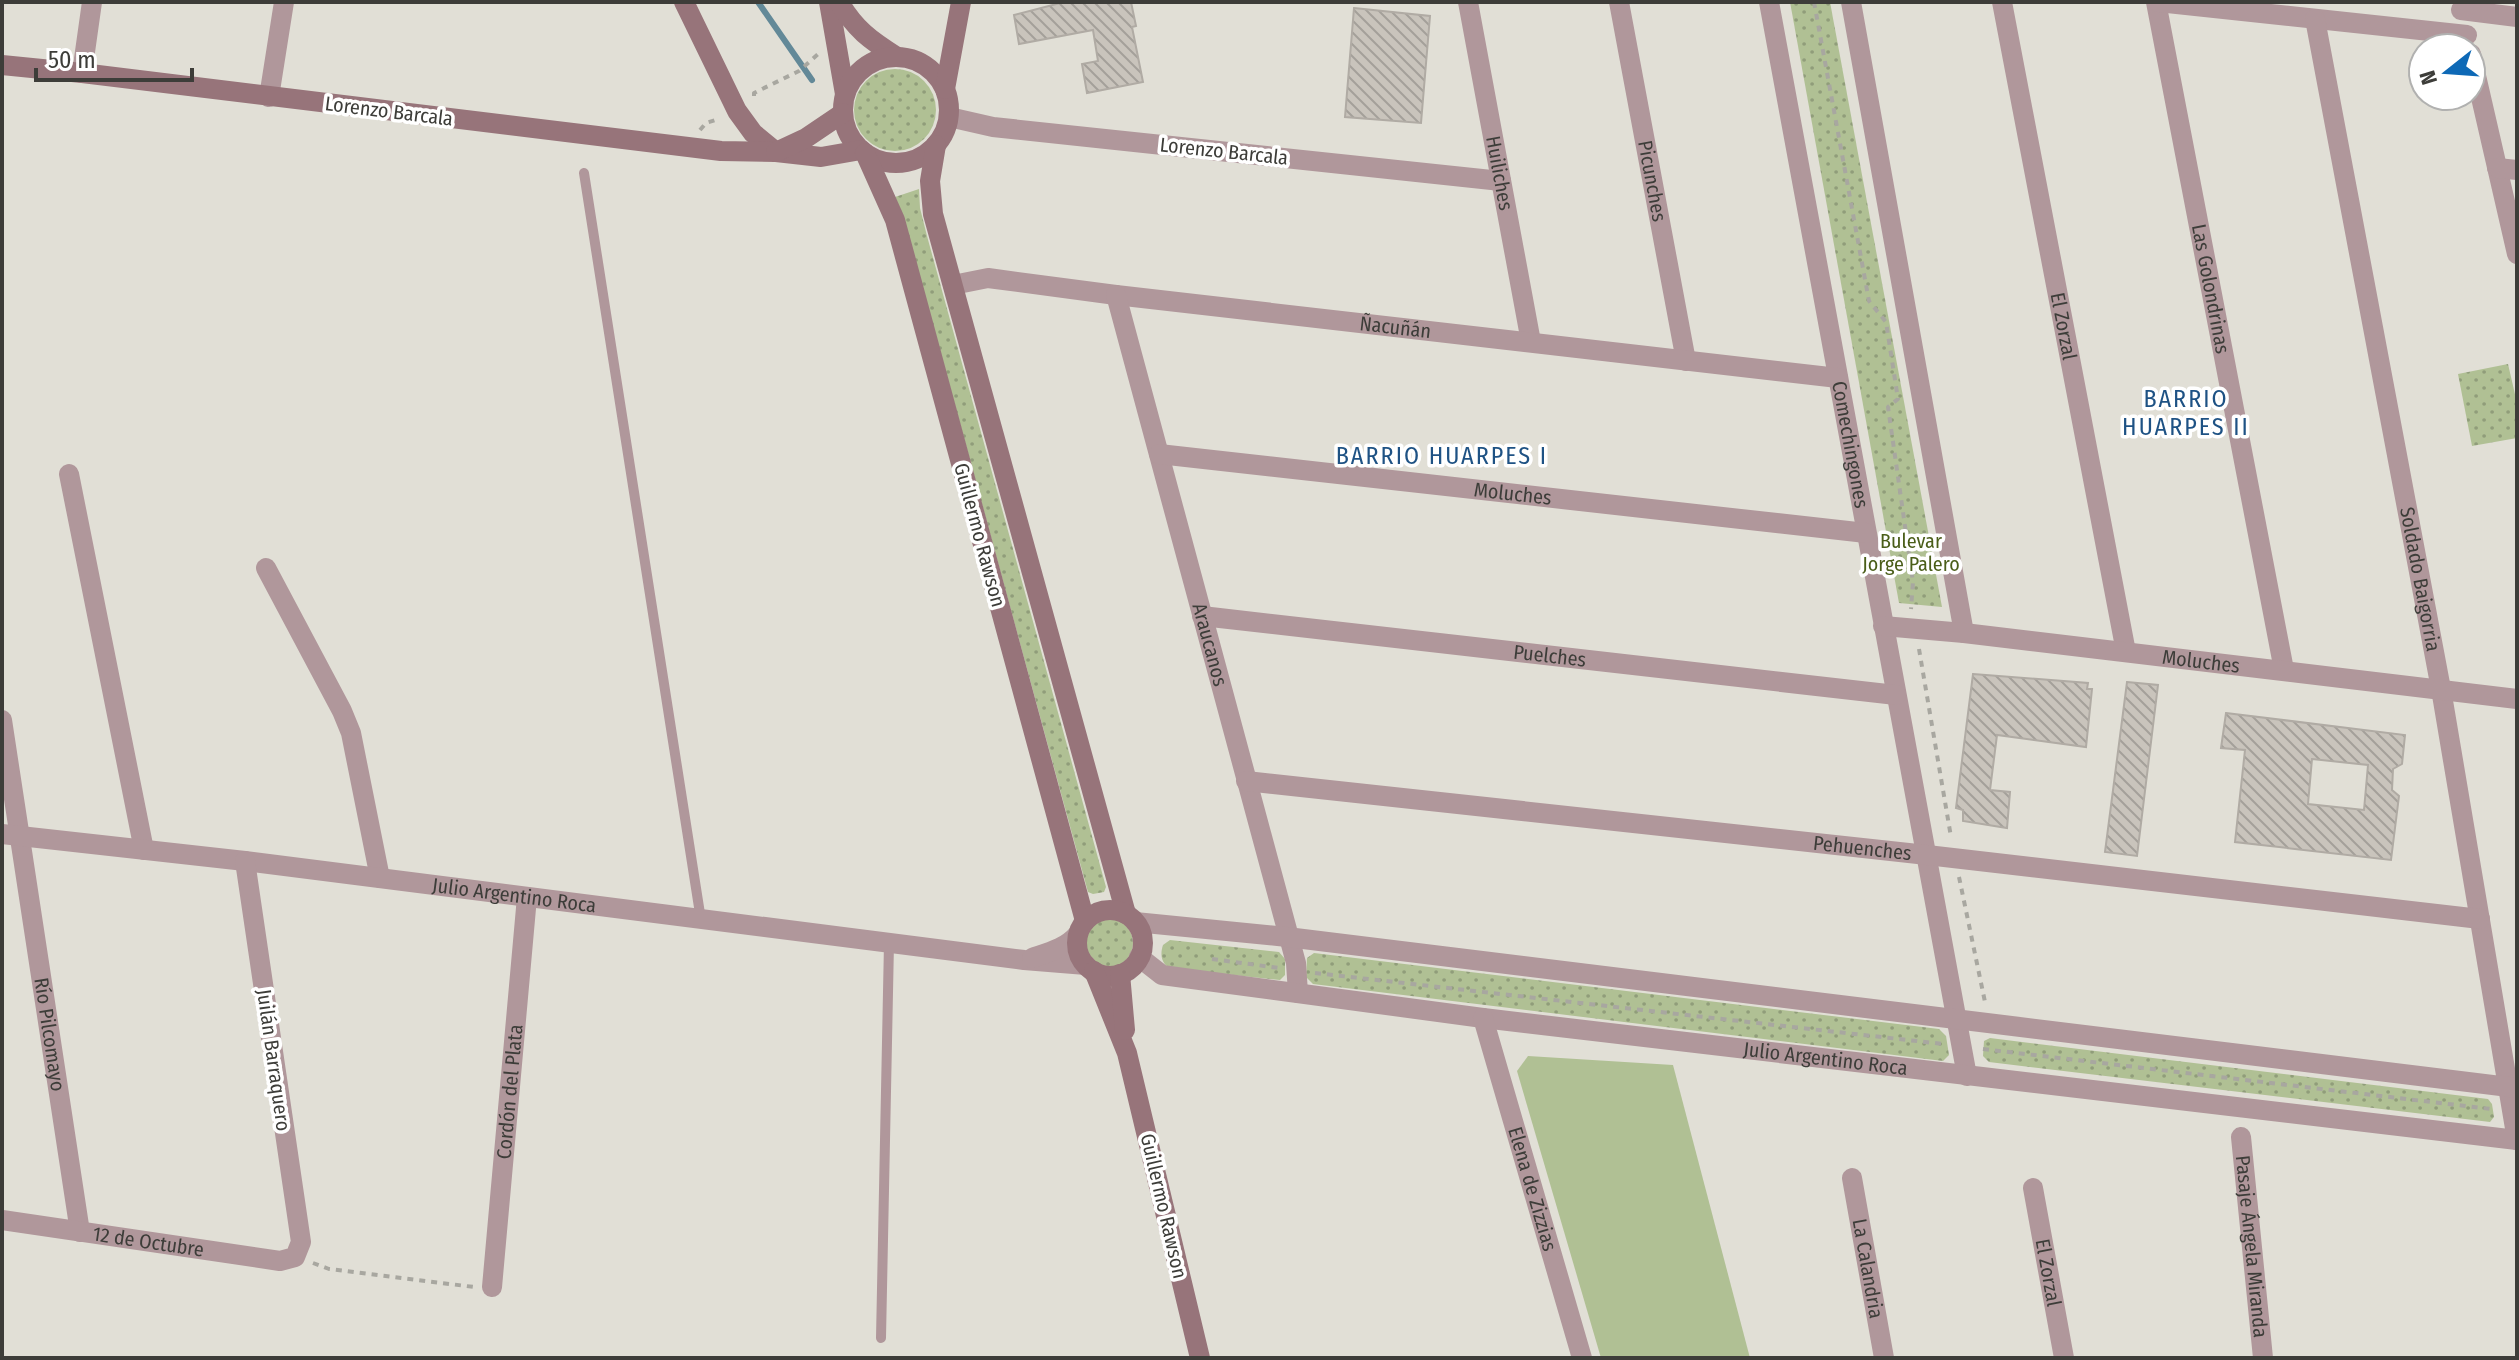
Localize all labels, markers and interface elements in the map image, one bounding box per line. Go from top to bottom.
scale bar [36,32,192,82]
north arrow [2407,32,2487,112]
text: 50 m [48,46,96,74]
text: N [2414,67,2443,88]
street label: Lorenzo Barcala [324,91,454,131]
street label: Lorenzo Barcala [1159,132,1289,170]
street label: Huiliches [1481,134,1518,212]
street label: Picunches [1633,138,1672,224]
street label: Las Golondrinas [2187,222,2235,356]
street label: El Zorzal [2046,290,2082,362]
street label: Ñacuñán [1358,311,1432,343]
street label: Comechingones [1827,379,1874,510]
district label: BARRIO HUARPES II [2122,385,2250,441]
district label: BARRIO HUARPES I [1336,442,1548,470]
street label: Guillermo Rawson [949,460,1011,610]
street label: Moluches [1473,477,1553,510]
street label: Soldado Baigorria [2395,505,2446,653]
park label: Bulevar Jorge Palero [1862,529,1960,576]
street label: Araucanos [1188,600,1233,689]
street label: Puelches [1512,640,1587,672]
street label: Moluches [2161,645,2241,678]
street label: Pehuenches [1812,831,1913,865]
street label: Julio Argentino Roca [431,873,598,918]
street label: Río Pilcomayo [29,976,70,1093]
street label: Juilán Barraquero [252,987,296,1133]
street label: Cordón del Plata [492,1023,528,1160]
street label: Julio Argentino Roca [1742,1037,1909,1080]
street label: Elena de Zizzias [1503,1124,1562,1254]
street label: Guillermo Rawson [1136,1131,1192,1281]
street label: Pasaje Ángela Miranda [2231,1154,2273,1339]
street label: La Calandria [1847,1217,1889,1320]
street label: 12 de Octubre [91,1222,205,1262]
street label: El Zorzal [2031,1237,2066,1308]

